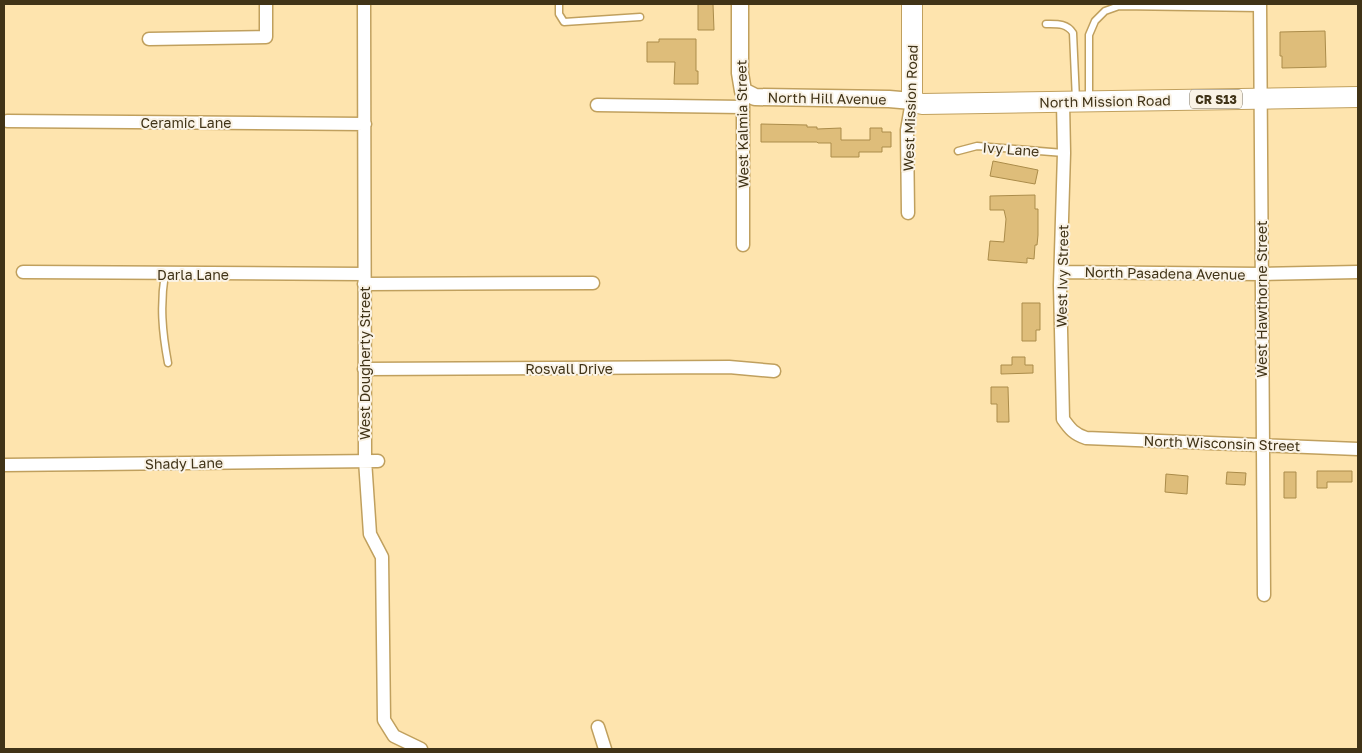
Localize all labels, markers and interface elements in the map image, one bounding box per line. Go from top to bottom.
street label: West Mission Road [899,44,921,172]
street label: West Kalmia Street [732,60,752,188]
street label: North Hill Avenue [767,88,887,108]
road number: CR S13 [1190,90,1242,108]
street label: North Mission Road [1039,91,1171,111]
street label: Ceramic Lane [141,114,231,131]
street label: Ivy Lane [982,139,1040,159]
street label: West Hawthorne Street [1253,220,1270,378]
street label: West Ivy Street [1053,224,1071,328]
street label: North Pasadena Avenue [1084,263,1246,283]
street label: Darla Lane [157,266,229,283]
street label: West Dougherty Street [356,286,373,440]
street label: Rosvall Drive [525,360,613,377]
street label: North Wisconsin Street [1144,432,1300,454]
street label: Shady Lane [145,454,223,472]

